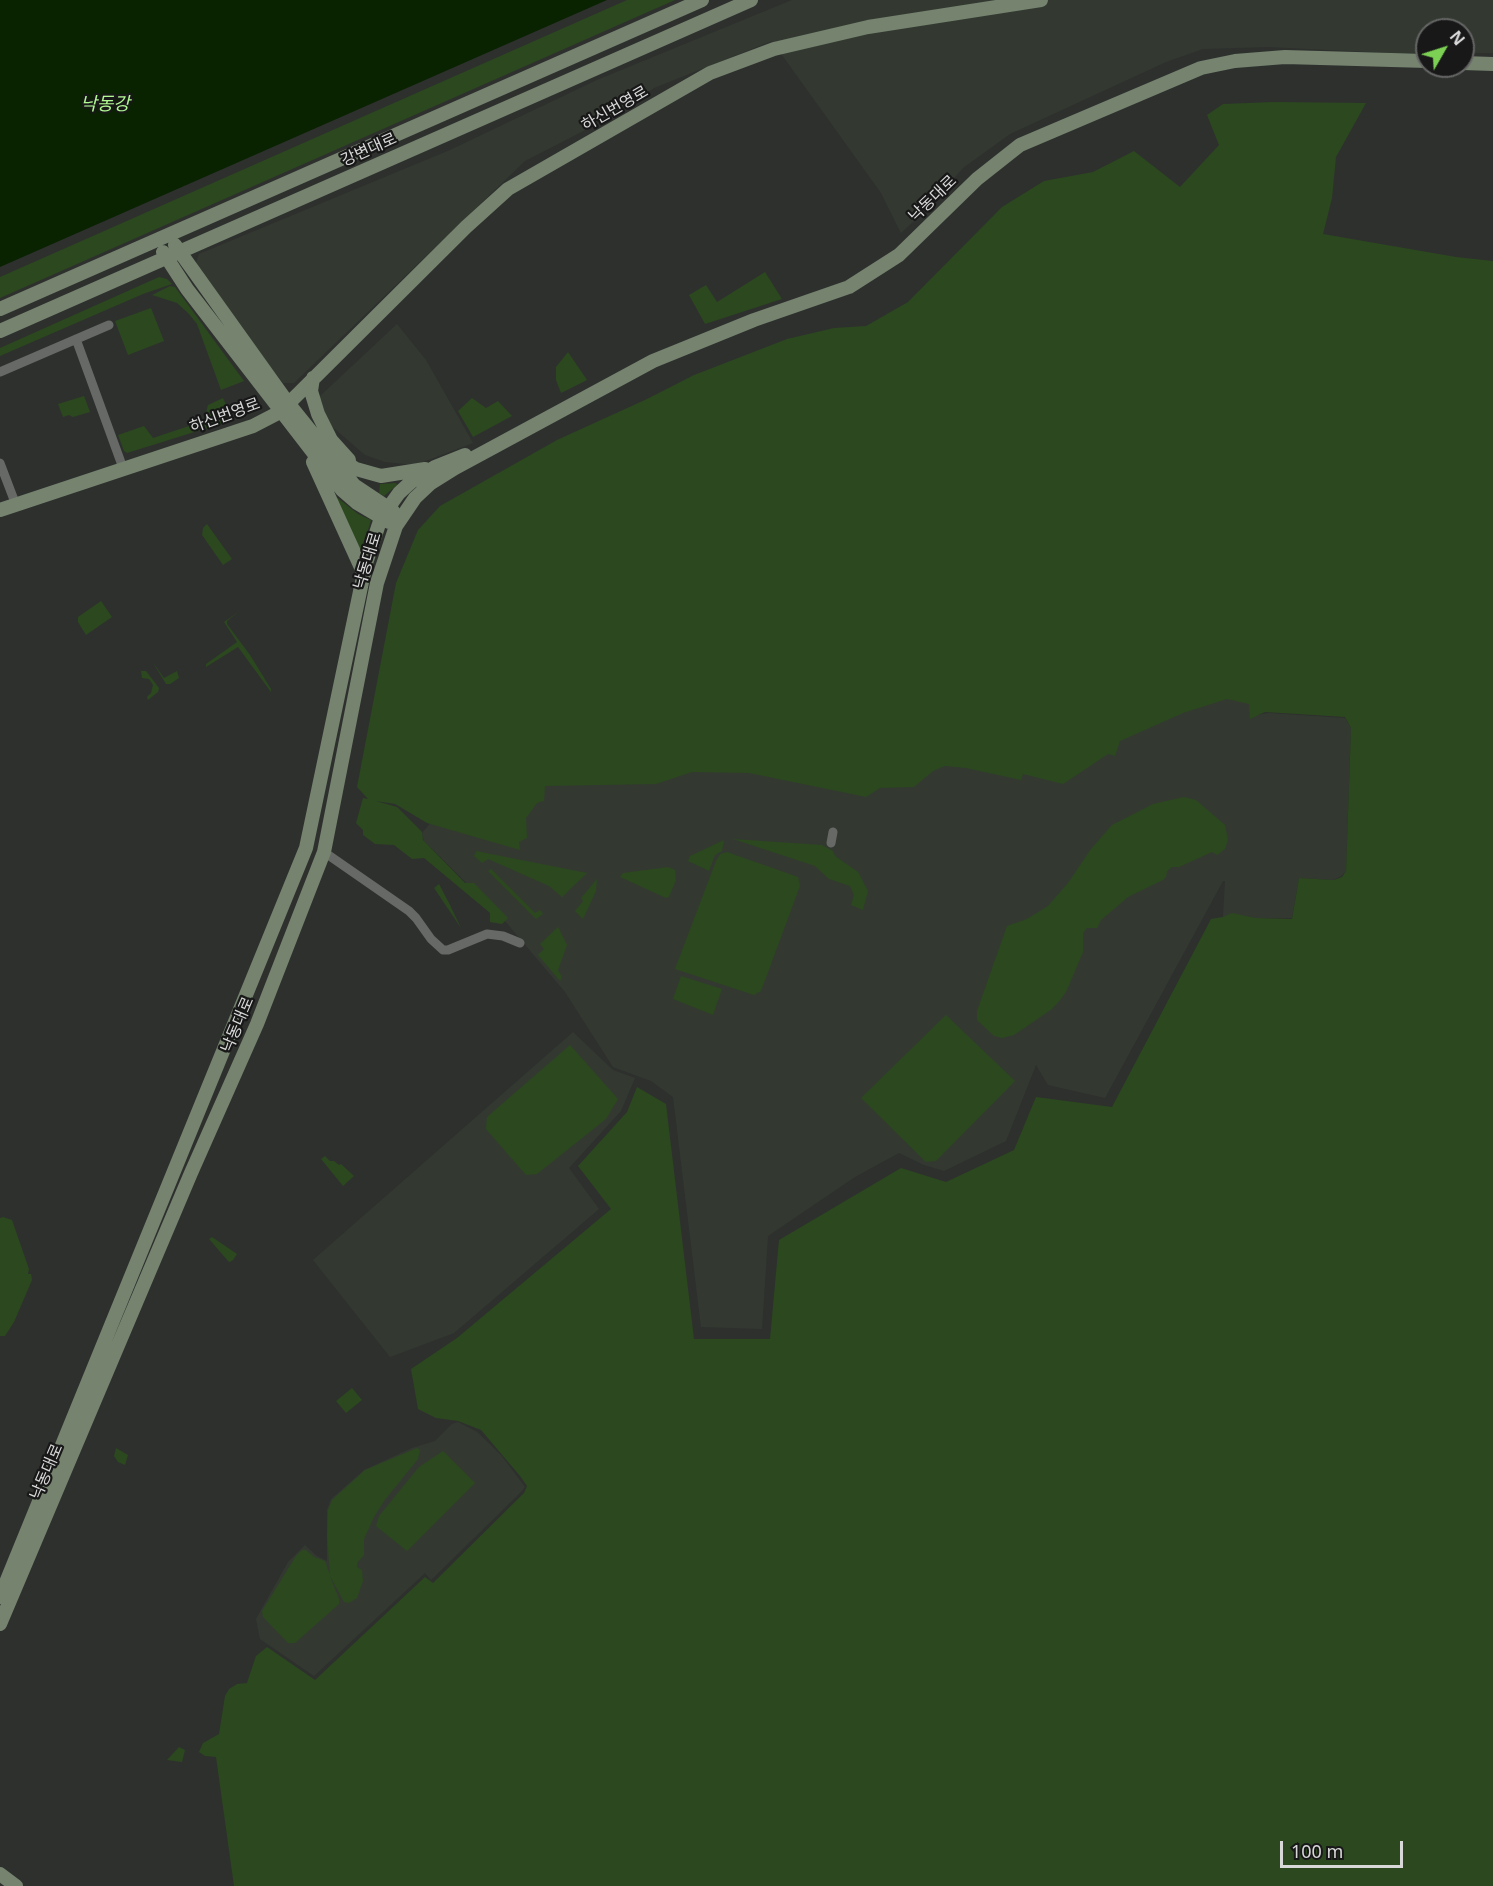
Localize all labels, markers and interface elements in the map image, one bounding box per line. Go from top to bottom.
north arrow [1415,18,1475,78]
text: N [1445,26,1470,50]
street label: 하신번영로 [578,82,652,136]
water label: 낙동강 [80,94,130,116]
street label: 강변대로 [338,129,400,171]
street label: 낙동대로 [905,172,961,226]
street label: 하신번영로 [187,394,263,438]
street label: 낙동대로 [350,530,386,592]
street label: 낙동대로 [218,994,258,1056]
street label: 낙동대로 [27,1441,67,1503]
scale bar [1283,1829,1406,1867]
text: 100 m [1291,1839,1343,1863]

